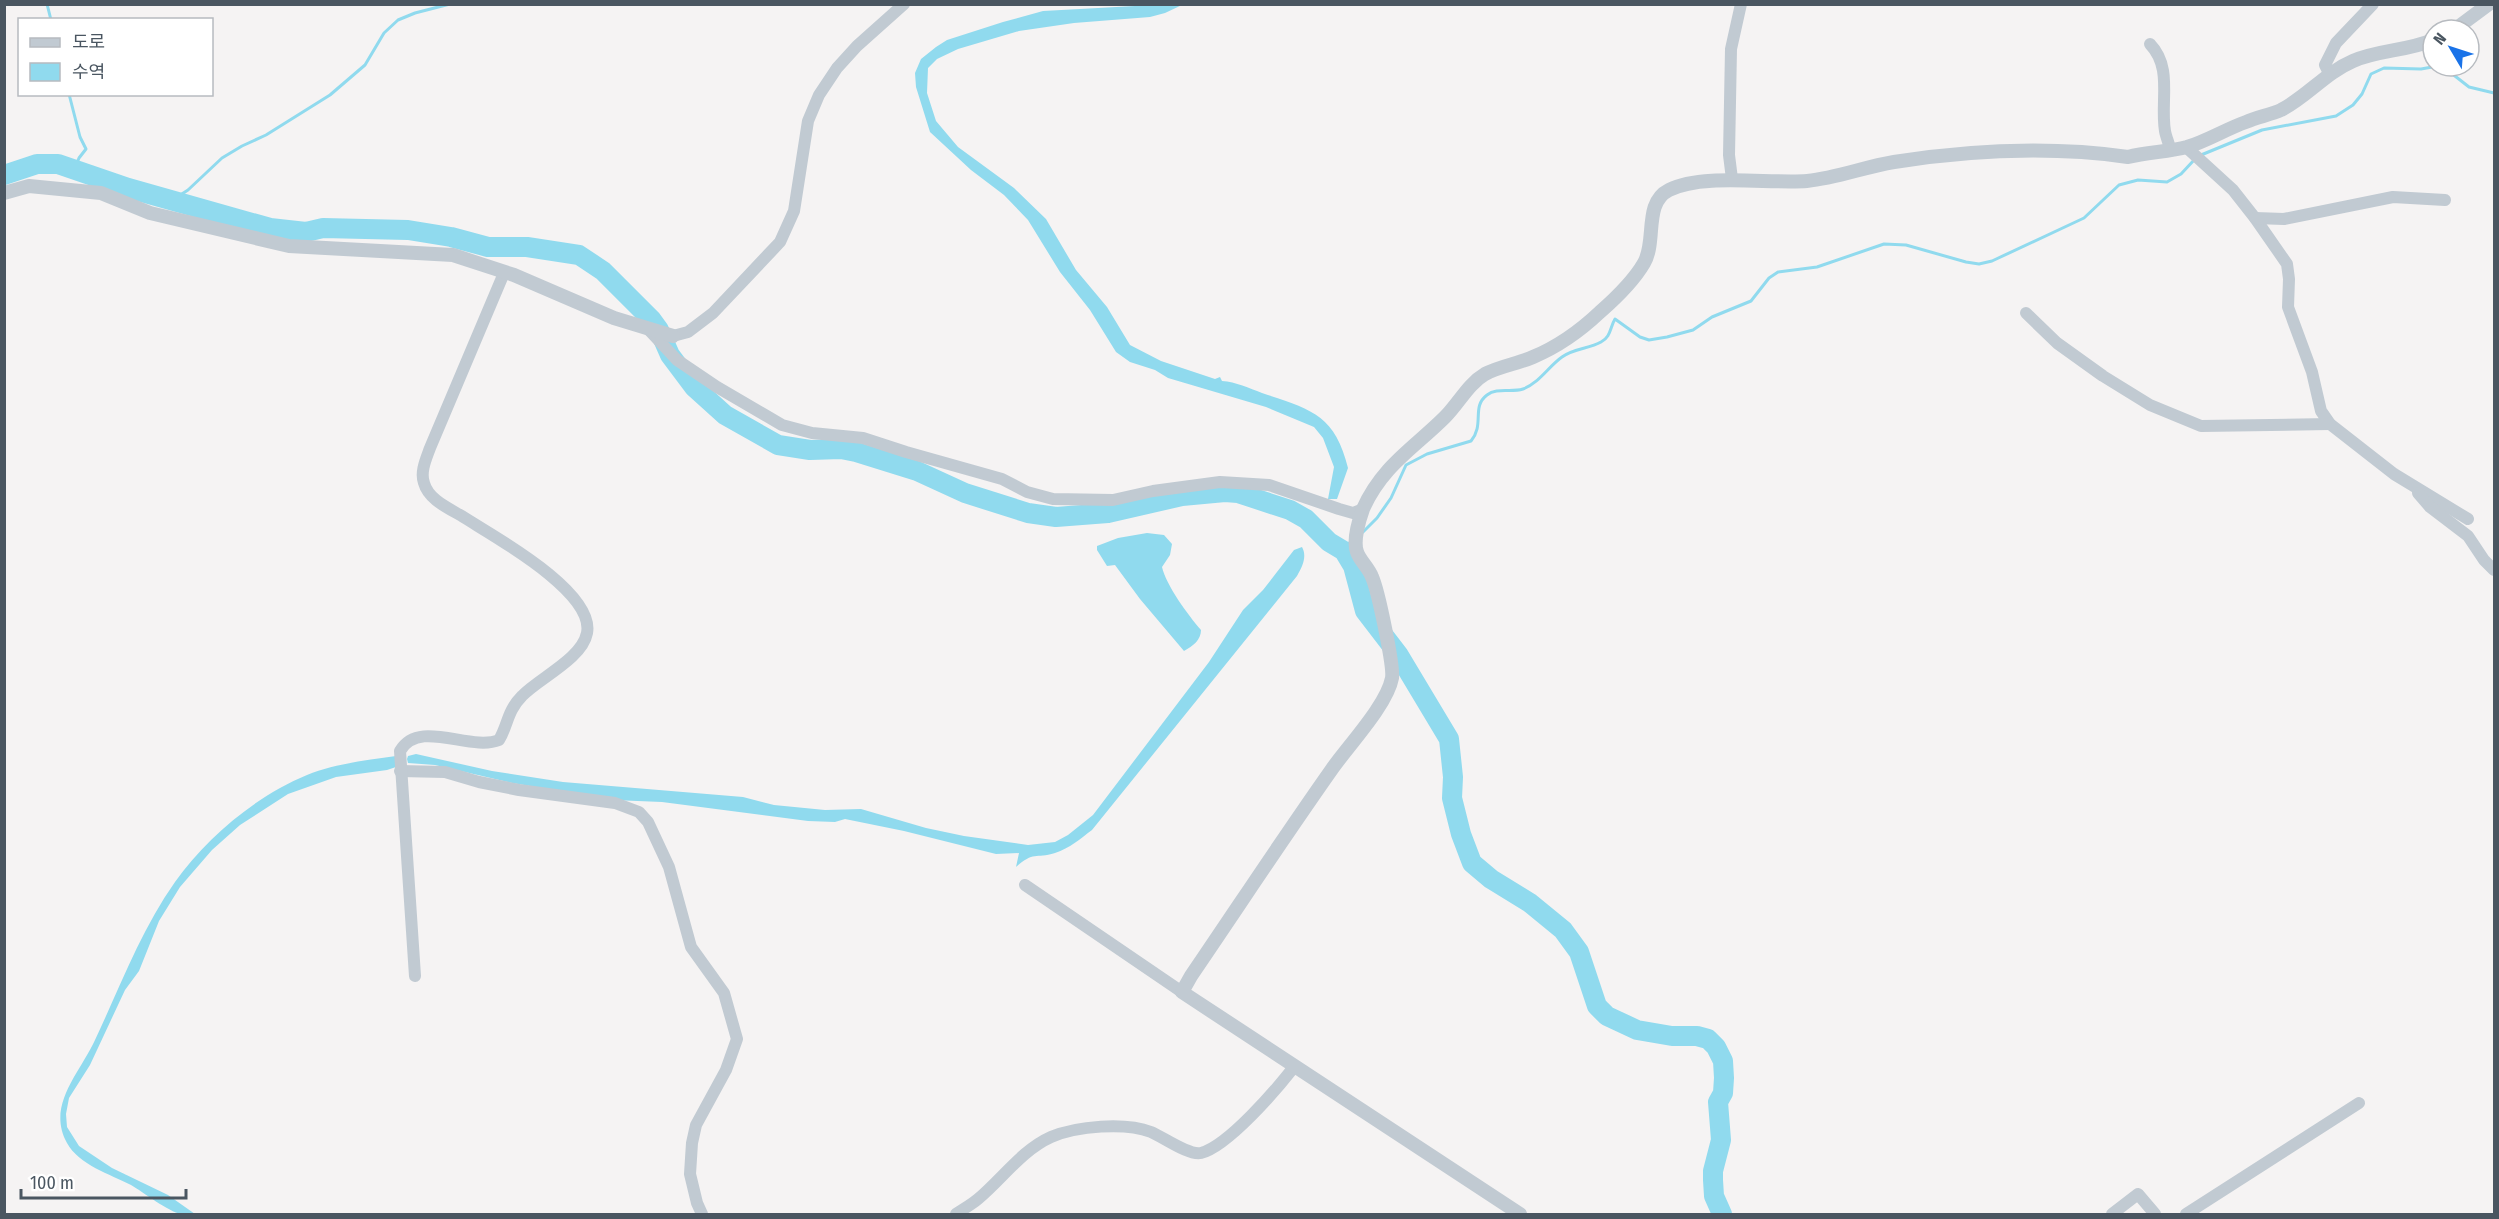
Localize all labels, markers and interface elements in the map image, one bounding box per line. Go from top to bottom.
legend [18,18,213,96]
north arrow [2421,18,2481,78]
text: N [2429,29,2450,49]
text: 도로 [72,31,105,53]
text: 수역 [72,61,105,83]
scale bar [21,1162,186,1200]
text: 100 m [30,1172,74,1194]

